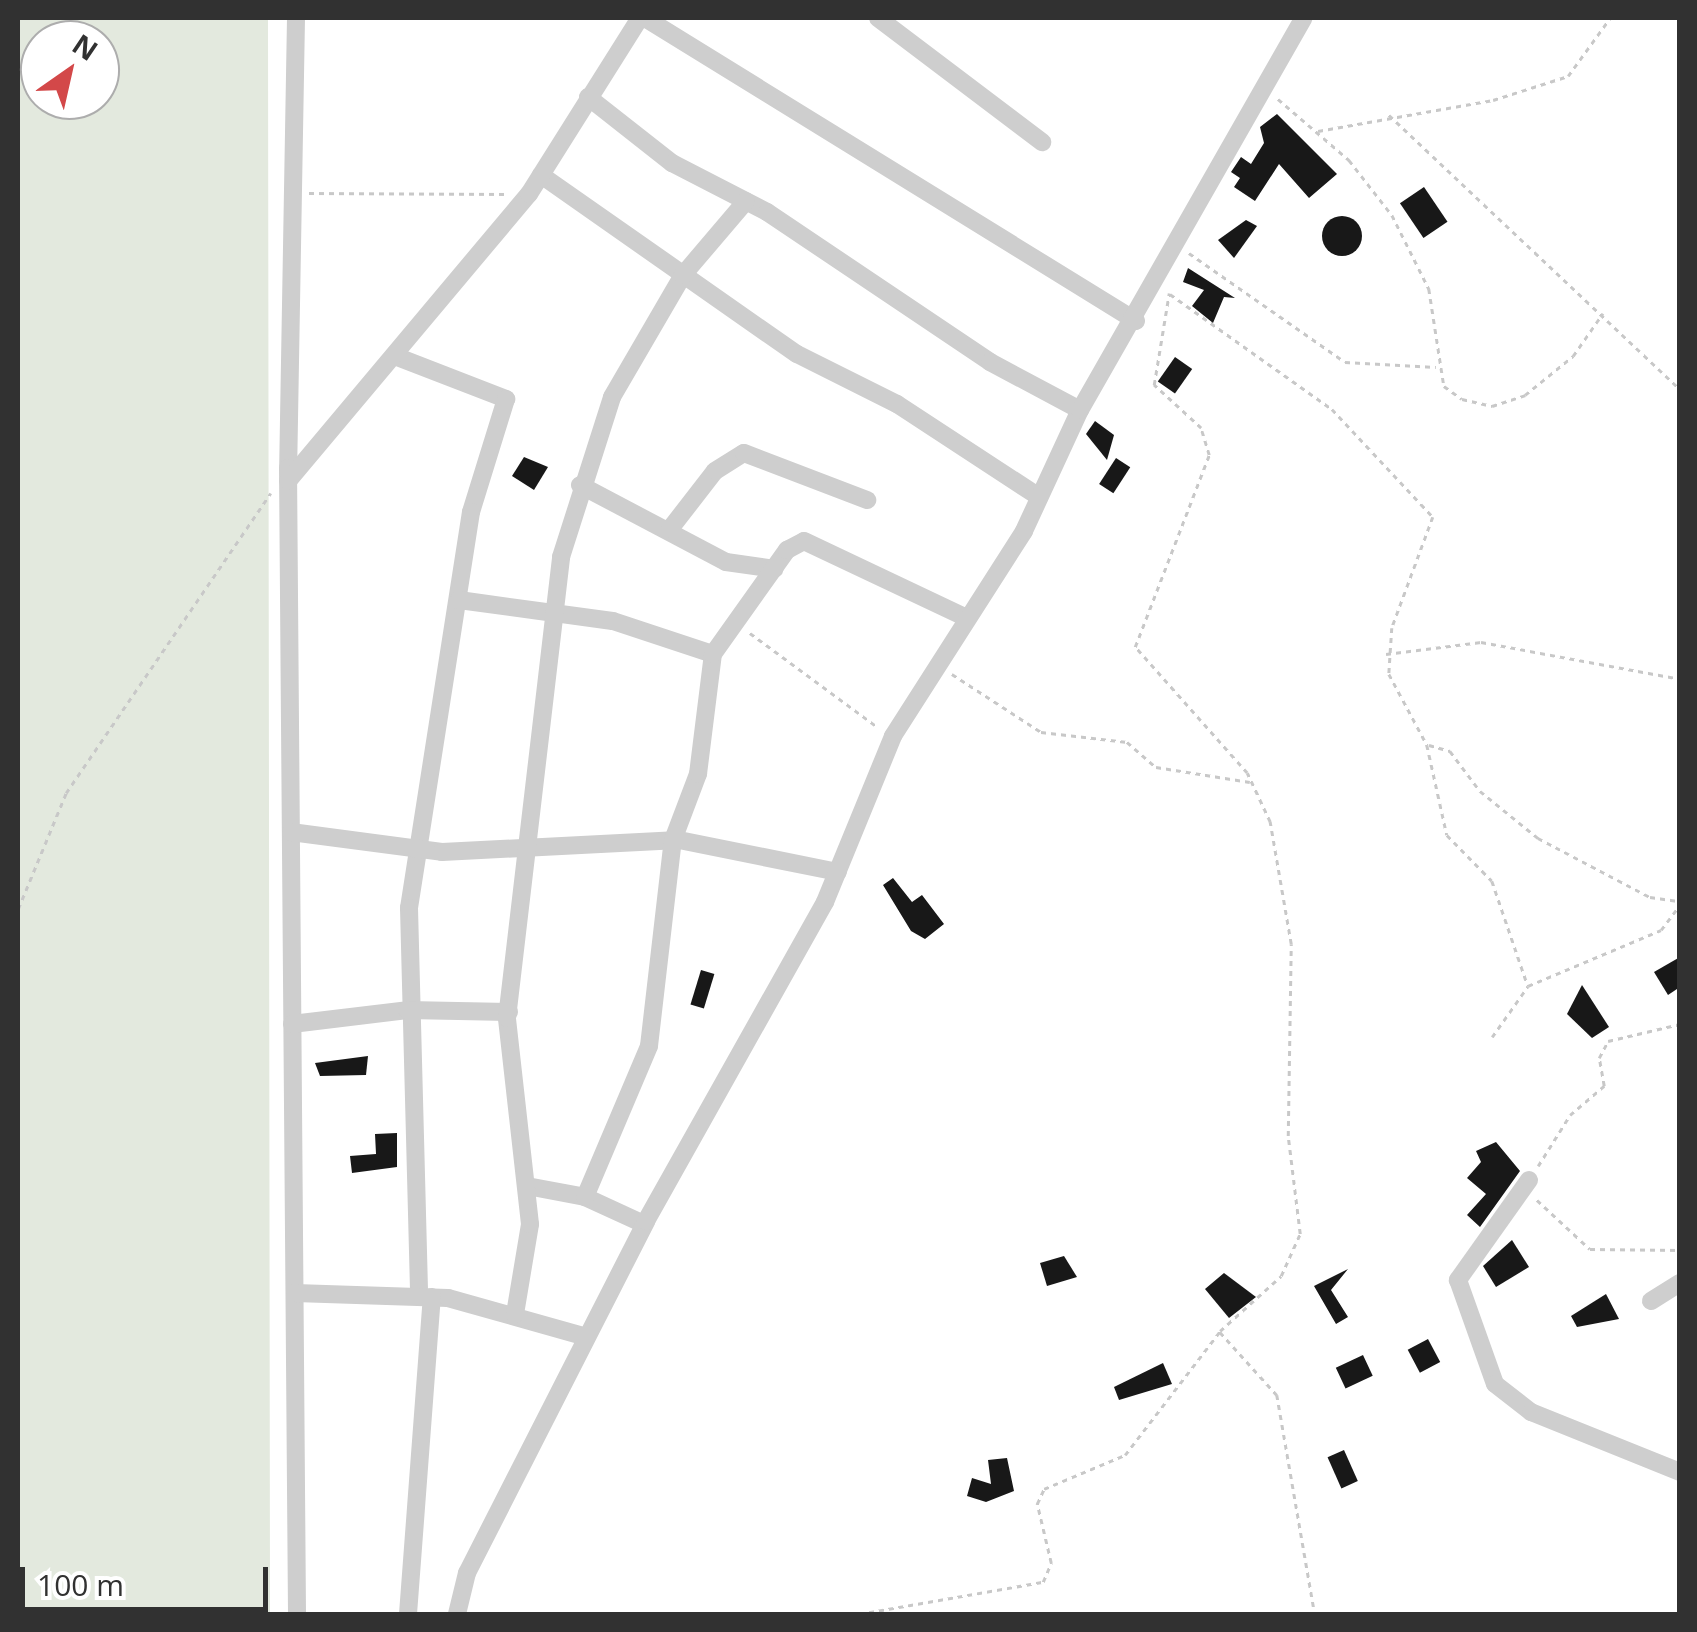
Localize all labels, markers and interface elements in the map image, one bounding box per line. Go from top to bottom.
north arrow [20,20,120,120]
text: N [66,25,106,69]
scale bar [25,1547,272,1609]
text: 100 m [37,1564,124,1605]

